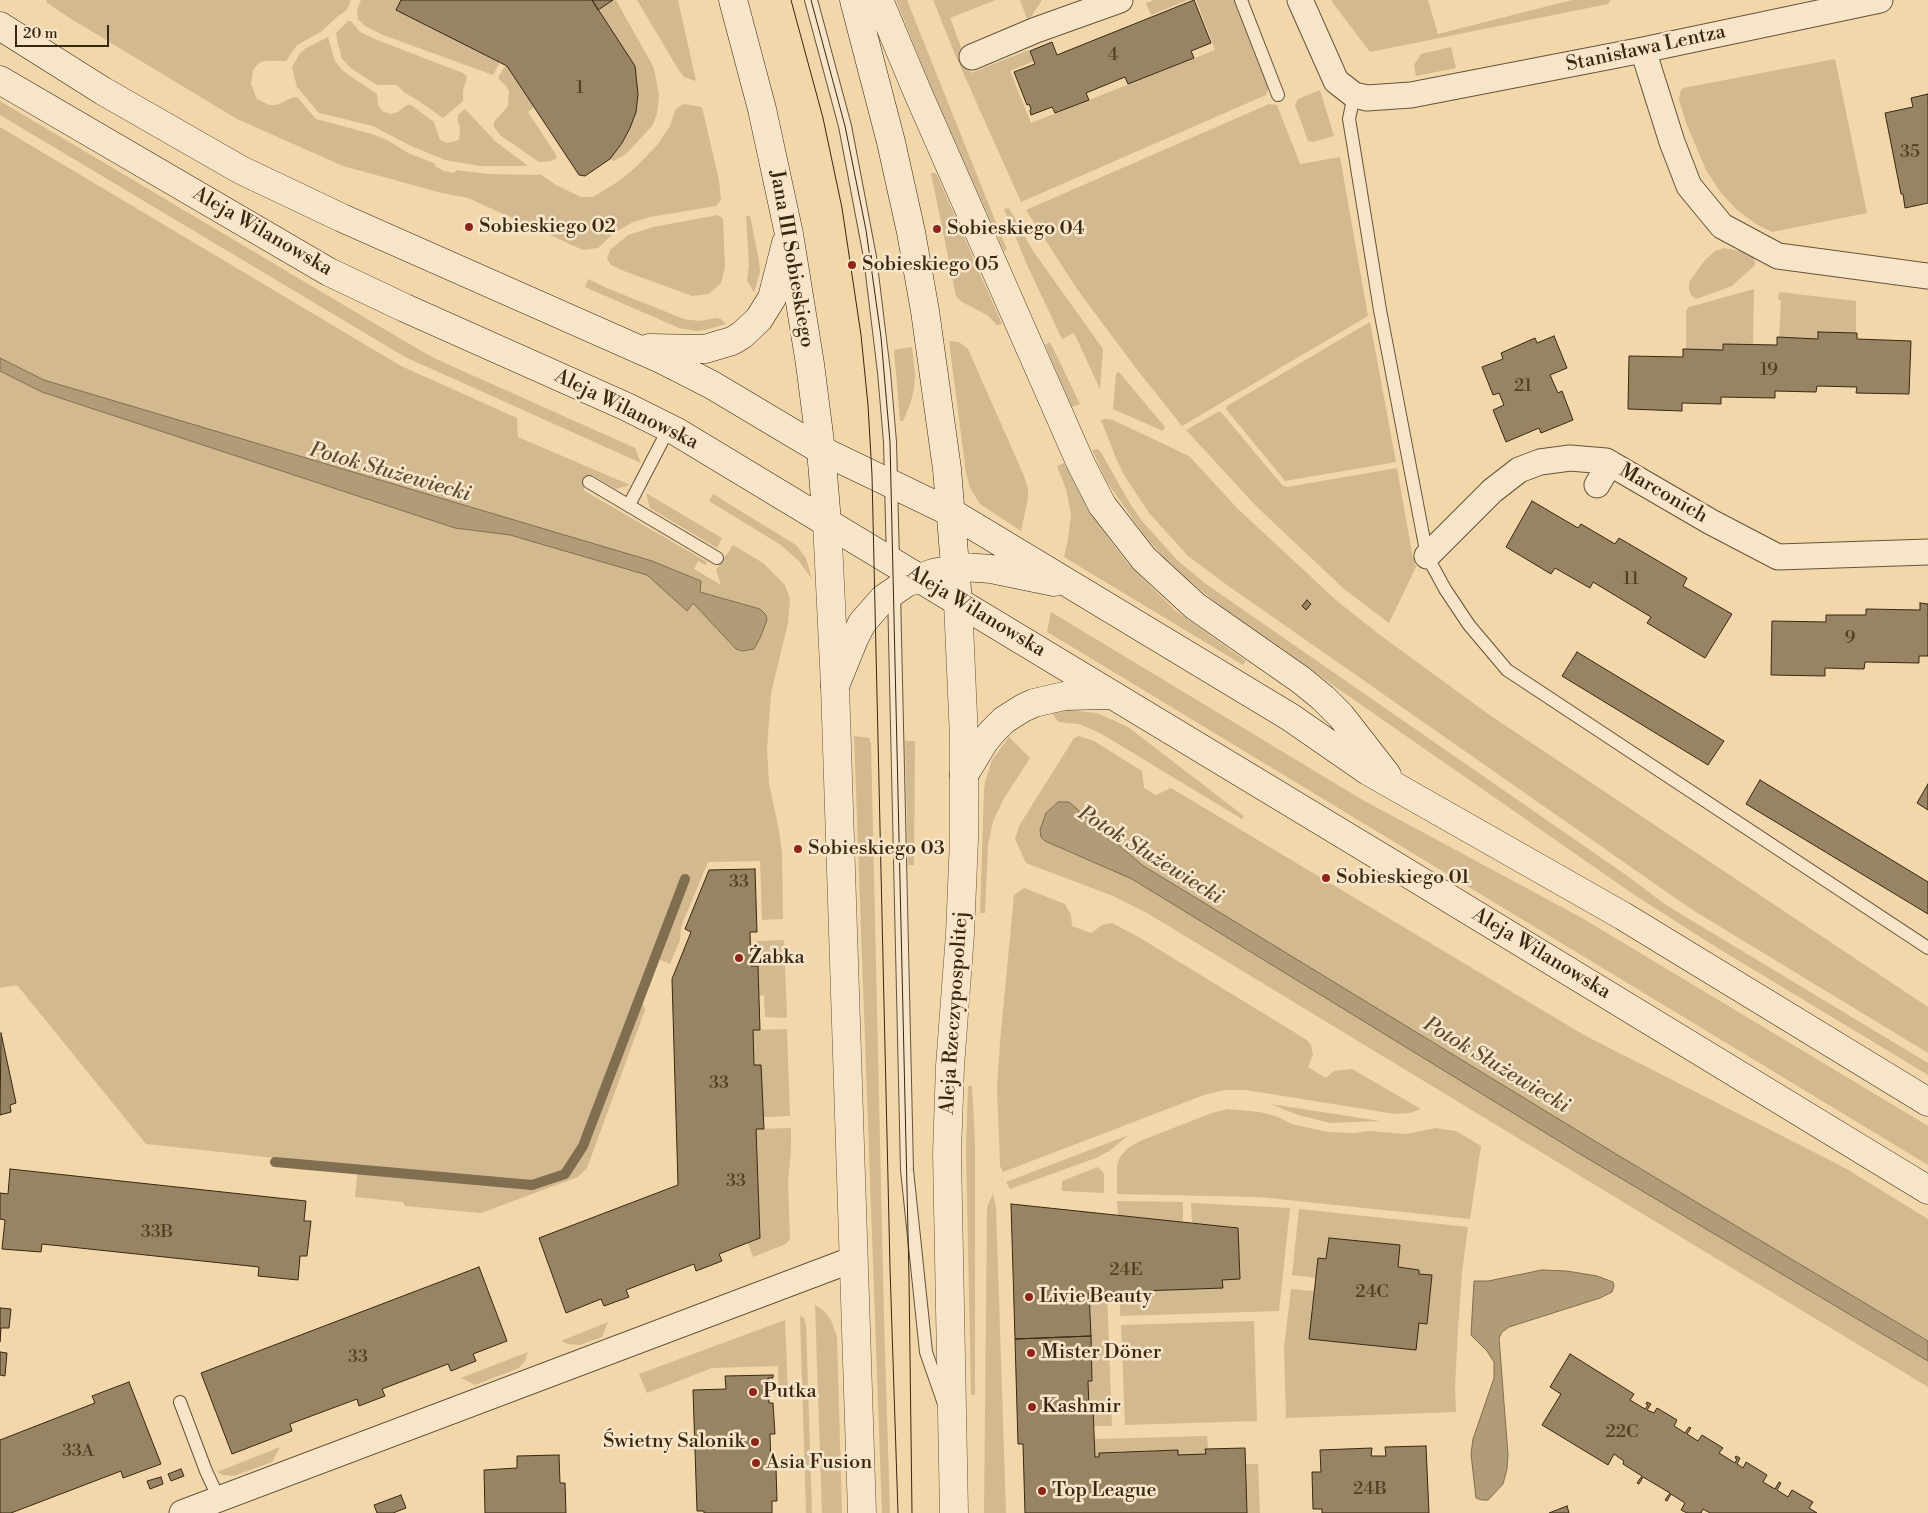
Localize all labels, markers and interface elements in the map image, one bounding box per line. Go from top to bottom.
scale bar [18,15,111,47]
street label: Stanisława Lentza [1564,20,1728,78]
text: 20 m [23,24,58,43]
house number: 4 [1108,45,1118,67]
house number: 1 [576,78,584,100]
house number: 35 [1900,142,1920,164]
street label: Jana III Sobieskiego [764,168,818,350]
street label: Aleja Wilanowska [188,182,336,282]
place label: Sobieskiego 02 [479,215,616,239]
place label: Sobieskiego 04 [947,217,1085,241]
marker: Sobieskiego 02 [463,221,475,233]
marker: Sobieskiego 04 [931,223,943,235]
place label: Sobieskiego 05 [862,253,999,277]
marker: Sobieskiego 05 [846,259,858,271]
house number: 19 [1760,360,1778,382]
street label: Aleja Wilanowska [550,365,702,455]
house number: 21 [1514,376,1532,398]
water label: Potok Służewiecki [307,438,473,508]
street label: Marconich [1615,459,1711,529]
street label: Aleja Wilanowska [902,561,1050,663]
house number: 11 [1623,569,1639,591]
house number: 9 [1845,628,1855,650]
water label: Potok Służewiecki [1073,801,1227,911]
place label: Sobieskiego 03 [808,837,945,861]
marker: Sobieskiego 03 [792,843,804,855]
place label: Sobieskiego 01 [1336,866,1470,890]
house number: 33 [729,872,749,894]
marker: Sobieskiego 01 [1320,872,1332,884]
street label: Aleja Wilanowska [1467,903,1615,1005]
street label: Aleja Rzeczypospolitej [936,911,974,1115]
place label: Żabka [749,946,805,970]
marker: Żabka [733,952,745,964]
water label: Potok Służewiecki [1418,1012,1574,1120]
house number: 33 [709,1073,729,1095]
house number: 33 [726,1171,746,1193]
house number: 33B [141,1222,173,1244]
house number: 24E [1109,1260,1143,1282]
house number: 24C [1355,1282,1389,1304]
place label: Livie Beauty [1039,1285,1152,1309]
marker: Livie Beauty [1023,1291,1035,1303]
place label: Mister Döner [1041,1341,1161,1365]
house number: 33 [348,1347,368,1369]
marker: Mister Döner [1025,1347,1037,1359]
place label: Putka [763,1380,817,1404]
marker: Putka [747,1386,759,1398]
place label: Kashmir [1042,1395,1121,1419]
marker: Kashmir [1026,1401,1038,1413]
house number: 22C [1606,1422,1638,1444]
place label: Świetny Salonik [603,1430,745,1454]
marker: Świetny Salonik [749,1436,761,1448]
house number: 33A [62,1441,94,1463]
place label: Asia Fusion [766,1451,872,1475]
marker: Asia Fusion [750,1457,762,1469]
place label: Top League [1052,1479,1156,1503]
house number: 24B [1353,1479,1387,1501]
marker: Top League [1036,1485,1048,1497]

